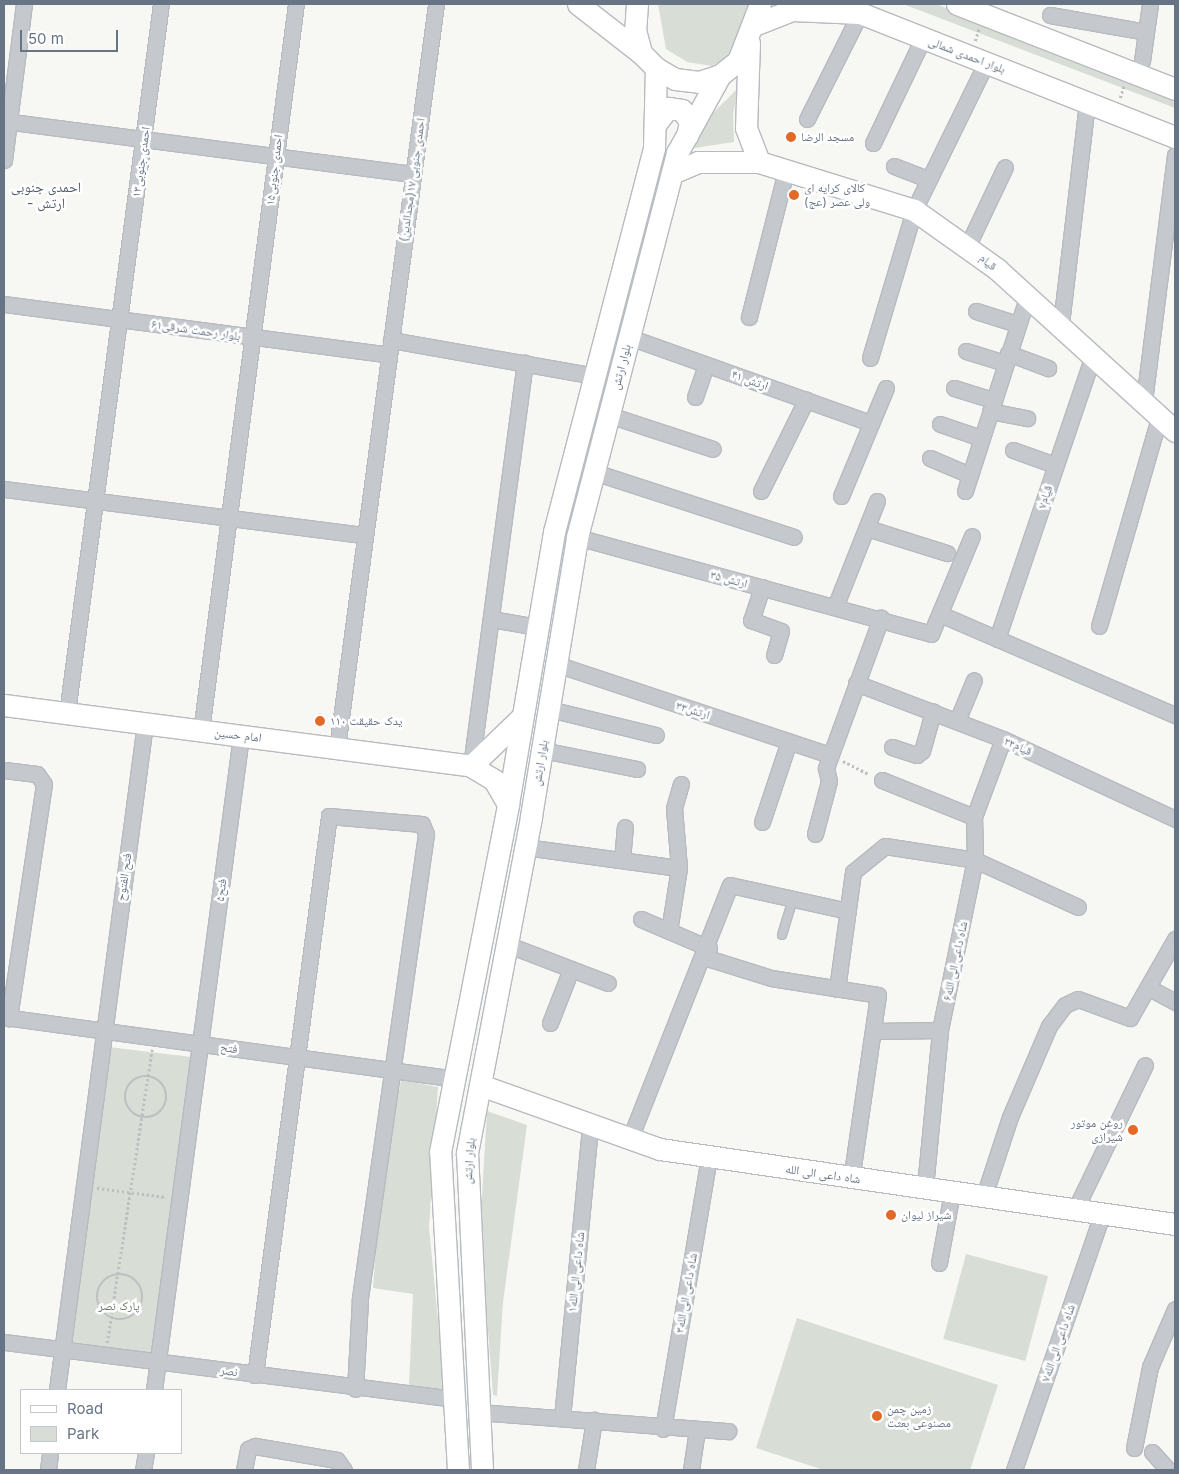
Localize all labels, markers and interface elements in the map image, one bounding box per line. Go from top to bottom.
scale bar [22,20,120,52]
text: 50 m [28,29,64,48]
street label: بلوار احمدی شمالی [926,34,1008,76]
street label: احمدی جنوبی ۱۷(مجدالدین) [396,117,428,243]
street label: احمدی جنوبی۱۳ [129,126,153,198]
place label: مسجد الرضا [801,130,854,144]
marker: مسجد الرضا [785,131,797,143]
street label: احمدی جنوبی۱۵ [263,134,285,206]
district label: احمدی جنوبی - ارتش [11,179,81,212]
place label: کالای کرایه ای ولی عصر (عج) [804,181,870,209]
marker: کالای کرایه ای ولی عصر (عج) [788,189,800,201]
street label: قیام [976,251,1000,273]
street label: بلوار رحمت شرقی۶۱ [150,317,242,343]
street label: بلوار ارتش [608,343,634,391]
street label: ارتش ۴۱ [730,367,770,393]
street label: قیام۷ [1034,484,1056,510]
street label: ارتش ۳۵ [709,567,749,591]
street label: ارتش۳۳ [674,698,712,722]
place label: یدک حقیقت ۱۱۰ [330,714,402,728]
marker: یدک حقیقت ۱۱۰ [314,715,326,727]
street label: امام حسین [214,725,262,745]
street label: قیام۲۳ [1002,733,1034,759]
street label: بلوار ارتش [529,739,551,787]
street label: فتح الفتوح [114,852,134,902]
street label: ۵فتح [212,878,230,902]
street label: شاه داعی الی الله۶ [940,920,970,1002]
street label: فتح [219,1040,239,1056]
place label: روغن موتور شیرازی [1071,1116,1123,1144]
marker: روغن موتور شیرازی [1127,1124,1139,1136]
street label: بلوار ارتش [460,1137,478,1185]
street label: شاه داعی الی الله [785,1162,861,1186]
place label: شیراز لیوان [901,1208,951,1222]
marker: شیراز لیوان [885,1209,897,1221]
street label: شاه داعی الی الله۱ [565,1231,587,1313]
street label: شاه داعی الی الله۳ [672,1252,700,1334]
park label: پارک نصر [98,1299,140,1313]
street label: شاه داعی الی الله۷ [1038,1302,1078,1384]
street label: نصر [219,1363,239,1379]
legend [20,1389,182,1454]
text: Road [67,1399,103,1418]
place label: زمین چمن مصنوعی بعثت [887,1402,951,1430]
marker: زمین چمن مصنوعی بعثت [871,1410,883,1422]
text: Park [67,1424,99,1443]

